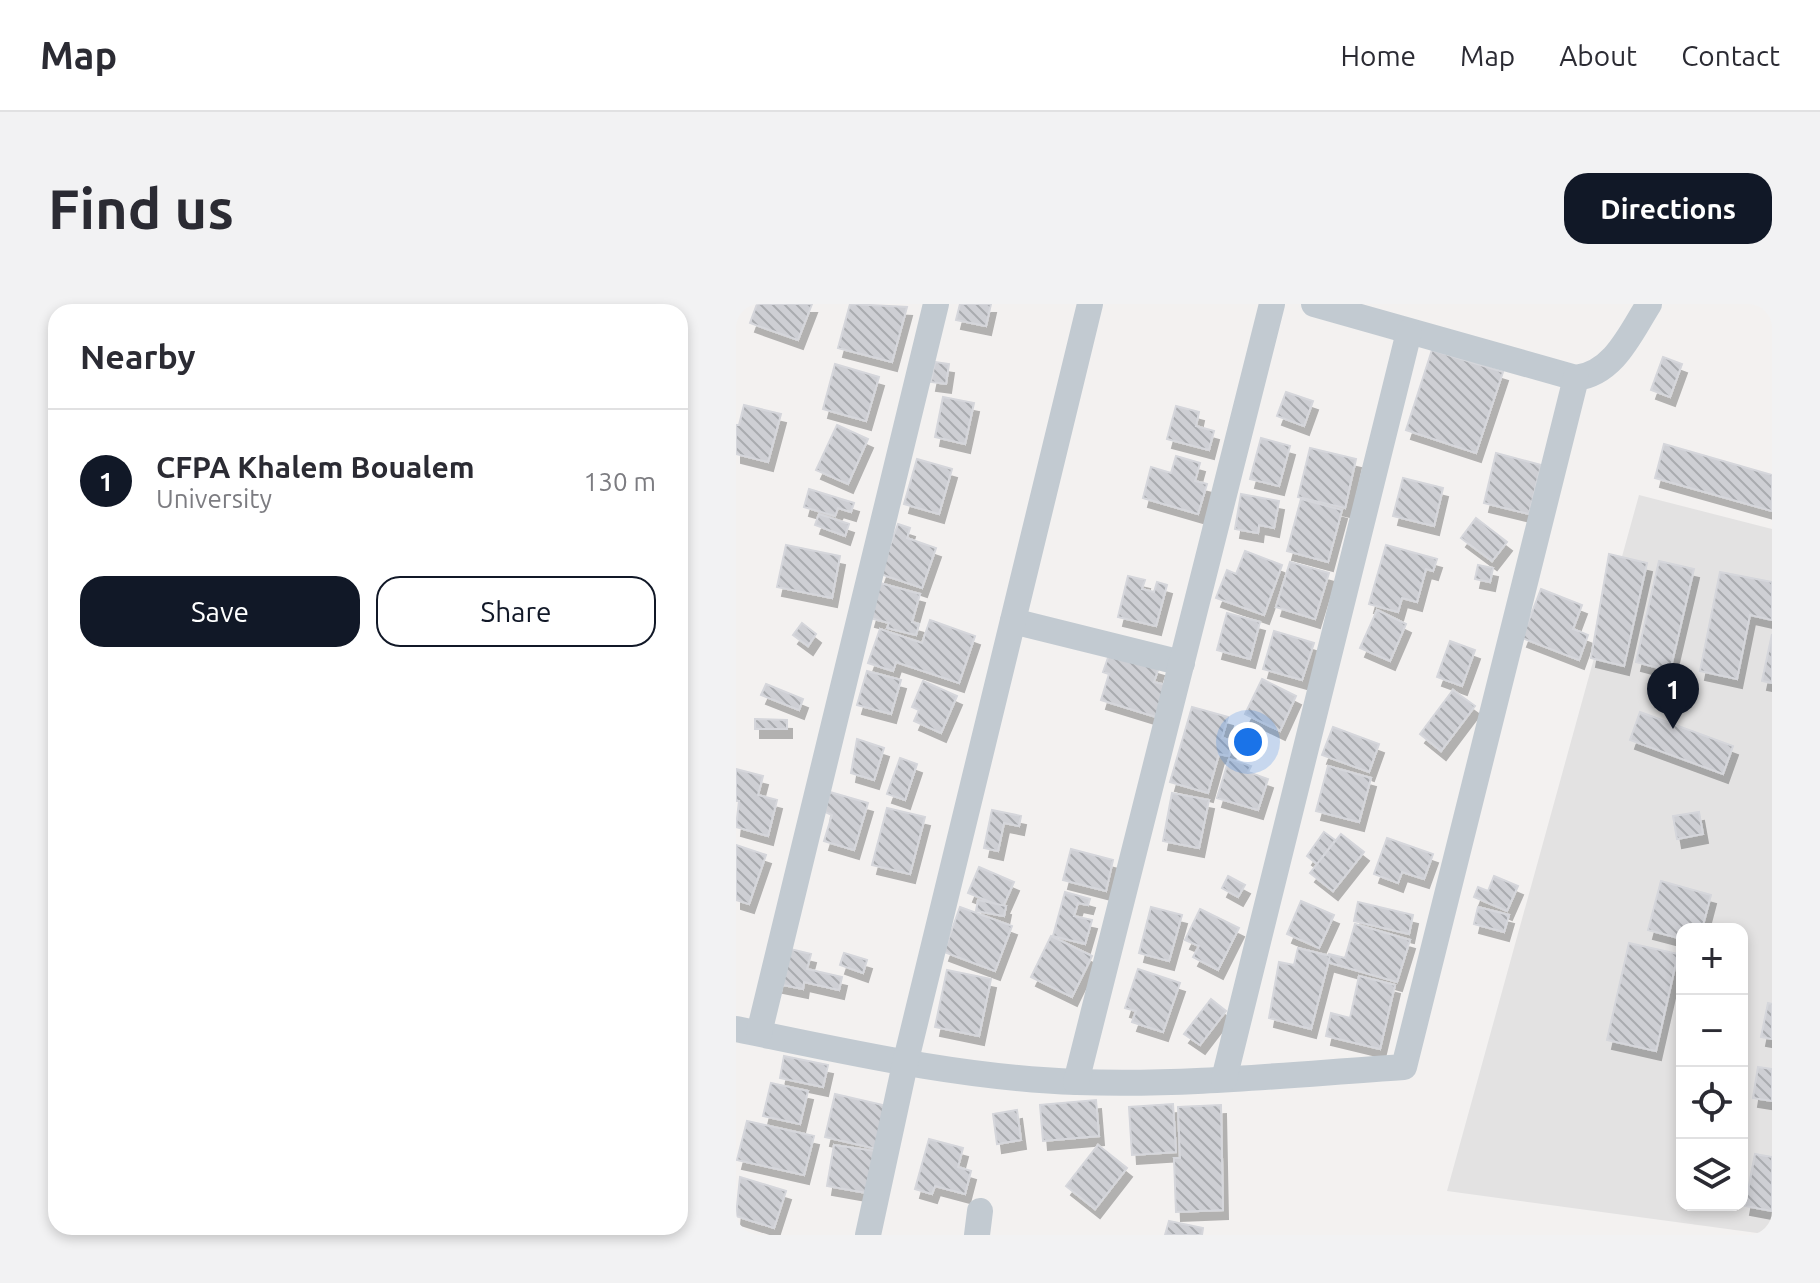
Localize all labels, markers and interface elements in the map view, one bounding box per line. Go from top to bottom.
text: Map [40,34,117,76]
text: Home [1341,40,1416,71]
text: Map [1460,40,1515,71]
text: About [1559,40,1637,71]
text: Contact [1681,40,1780,71]
button: Directions [1564,173,1772,244]
text: Find us [48,177,234,240]
text: Nearby [80,337,195,375]
text: CFPA Khalem Boualem [156,450,475,484]
text: 1 [99,467,113,496]
text: 130 m [584,467,656,496]
text: University [156,484,272,513]
button: Save [80,576,360,647]
button: Share [376,576,656,647]
pin: 1 [1647,663,1699,729]
your location [1228,722,1268,762]
map controls [1676,923,1748,1211]
button: + [1676,923,1748,995]
button: − [1676,995,1748,1067]
button: locate [1676,1067,1748,1139]
button: layers [1676,1139,1748,1211]

